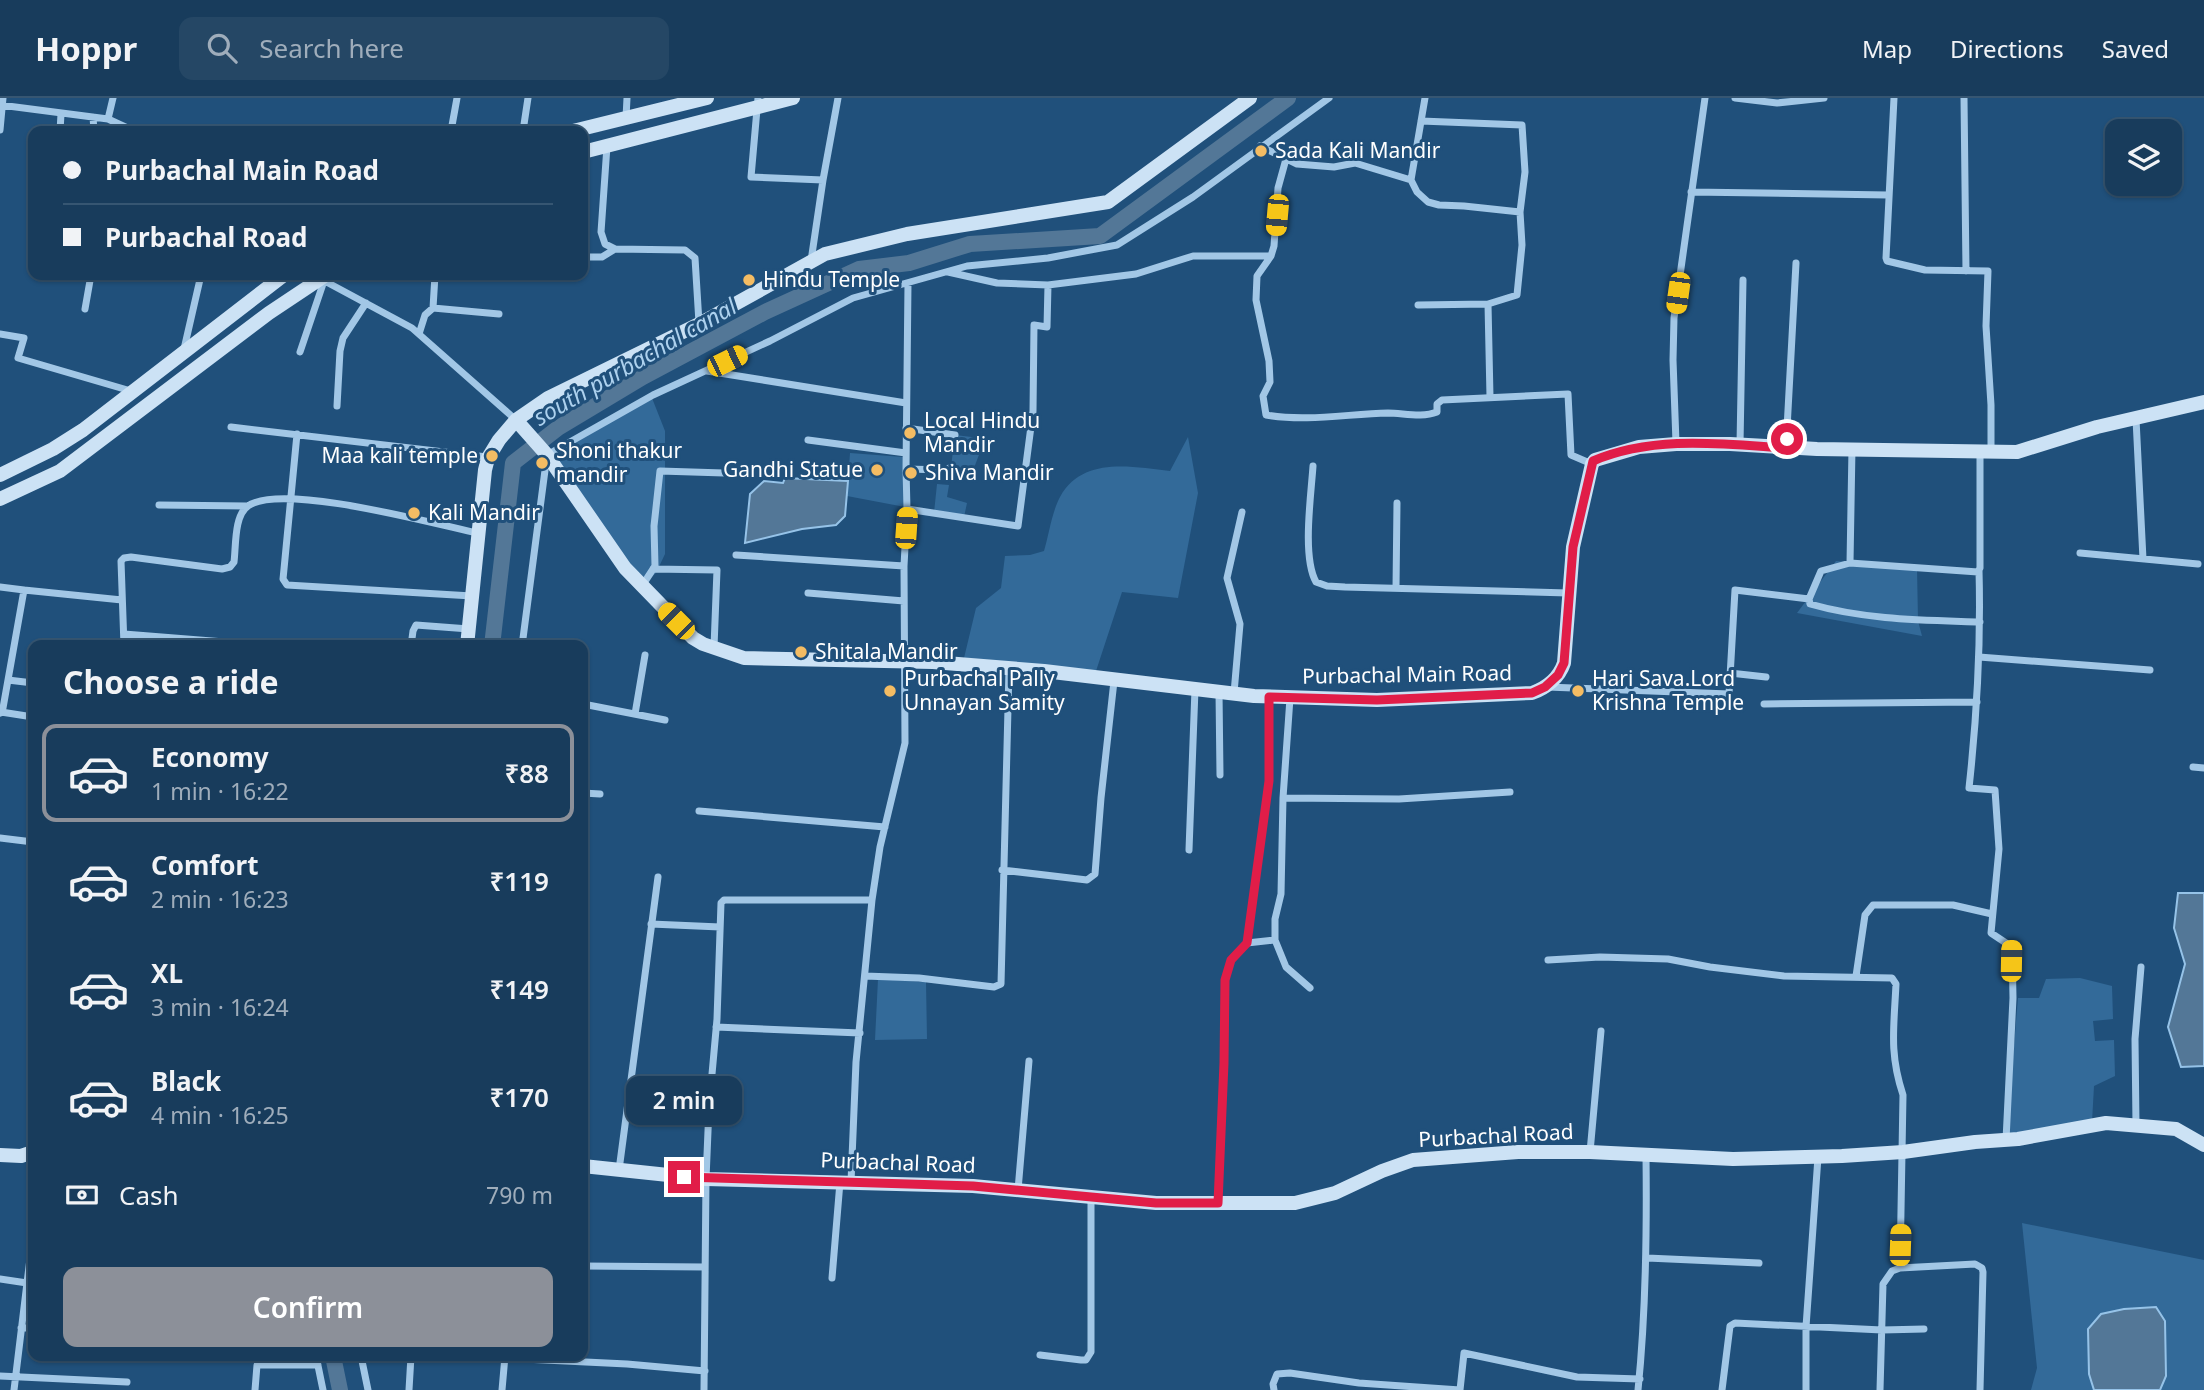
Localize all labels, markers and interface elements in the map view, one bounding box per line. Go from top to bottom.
search box [179,17,669,80]
text: Hoppr [35,26,137,71]
icon: search [203,29,241,67]
text: Search here [259,30,404,66]
text: Map [1862,32,1912,65]
text: Directions [1950,32,2064,65]
text: Saved [2102,32,2169,65]
map controls [2105,119,2182,196]
button: layers [2105,119,2182,196]
place label: Sada Kali Mandir [1275,136,1441,164]
marker: Sada Kali Mandir [1253,143,1269,159]
text: Purbachal Main Road [105,152,379,188]
car [1265,193,1290,237]
text: Purbachal Road [105,219,307,255]
place label: Hindu Temple [763,265,900,293]
car [1665,271,1692,315]
marker: Hindu Temple [741,272,757,288]
water label: south purbachal canal [527,289,743,432]
car [704,342,751,380]
place label: Local Hindu Mandir [924,406,1040,458]
route start [1771,423,1803,455]
marker: Local Hindu Mandir [902,425,918,441]
place label: Shoni thakur mandir [556,436,683,488]
place label: Maa kali temple [321,441,478,469]
marker: Maa kali temple [484,448,500,464]
marker: Shoni thakur mandir [534,455,550,471]
place label: Gandhi Statue [723,455,863,483]
place label: Shiva Mandir [925,458,1054,486]
marker: Gandhi Statue [869,462,885,478]
marker: Shiva Mandir [903,465,919,481]
place label: Kali Mandir [428,498,540,526]
marker: Kali Mandir [406,505,422,521]
car [895,506,918,550]
car [654,599,699,643]
place label: Shitala Mandir [815,637,958,665]
marker: Shitala Mandir [793,644,809,660]
street label: Purbachal Main Road [1302,658,1512,690]
text: Choose a ride [63,660,279,703]
place label: Purbachal Pally Unnayan Samity [904,664,1065,716]
place label: Hari Sava.Lord Krishna Temple [1592,664,1744,716]
marker: Purbachal Pally Unnayan Samity [882,683,898,699]
marker: Hari Sava.Lord Krishna Temple [1570,683,1586,699]
text: Economy [151,739,269,775]
icon: car [67,742,130,805]
text: ₹88 [504,755,549,791]
text: 1 min · 16:22 [151,775,289,807]
text: Comfort [151,847,259,883]
icon: car [67,850,130,913]
text: ₹119 [490,863,549,899]
text: 2 min · 16:23 [151,883,289,915]
car [2001,940,2022,982]
text: XL [151,955,183,991]
icon: car [67,958,130,1021]
text: ₹149 [490,971,549,1007]
text: 3 min · 16:24 [151,991,289,1023]
text: Black [151,1063,221,1099]
icon: car [67,1066,130,1129]
callout: 2 min [626,1076,742,1124]
text: ₹170 [490,1079,549,1115]
text: 2 min [653,1084,715,1116]
text: 4 min · 16:25 [151,1099,289,1131]
street label: Purbachal Road [1418,1117,1574,1153]
street label: Purbachal Road [820,1145,976,1179]
route end [668,1161,700,1193]
icon: cash [63,1176,101,1214]
text: Cash [119,1177,179,1213]
text: 790 m [486,1179,553,1211]
car [1889,1224,1912,1266]
button: Confirm [63,1267,553,1347]

